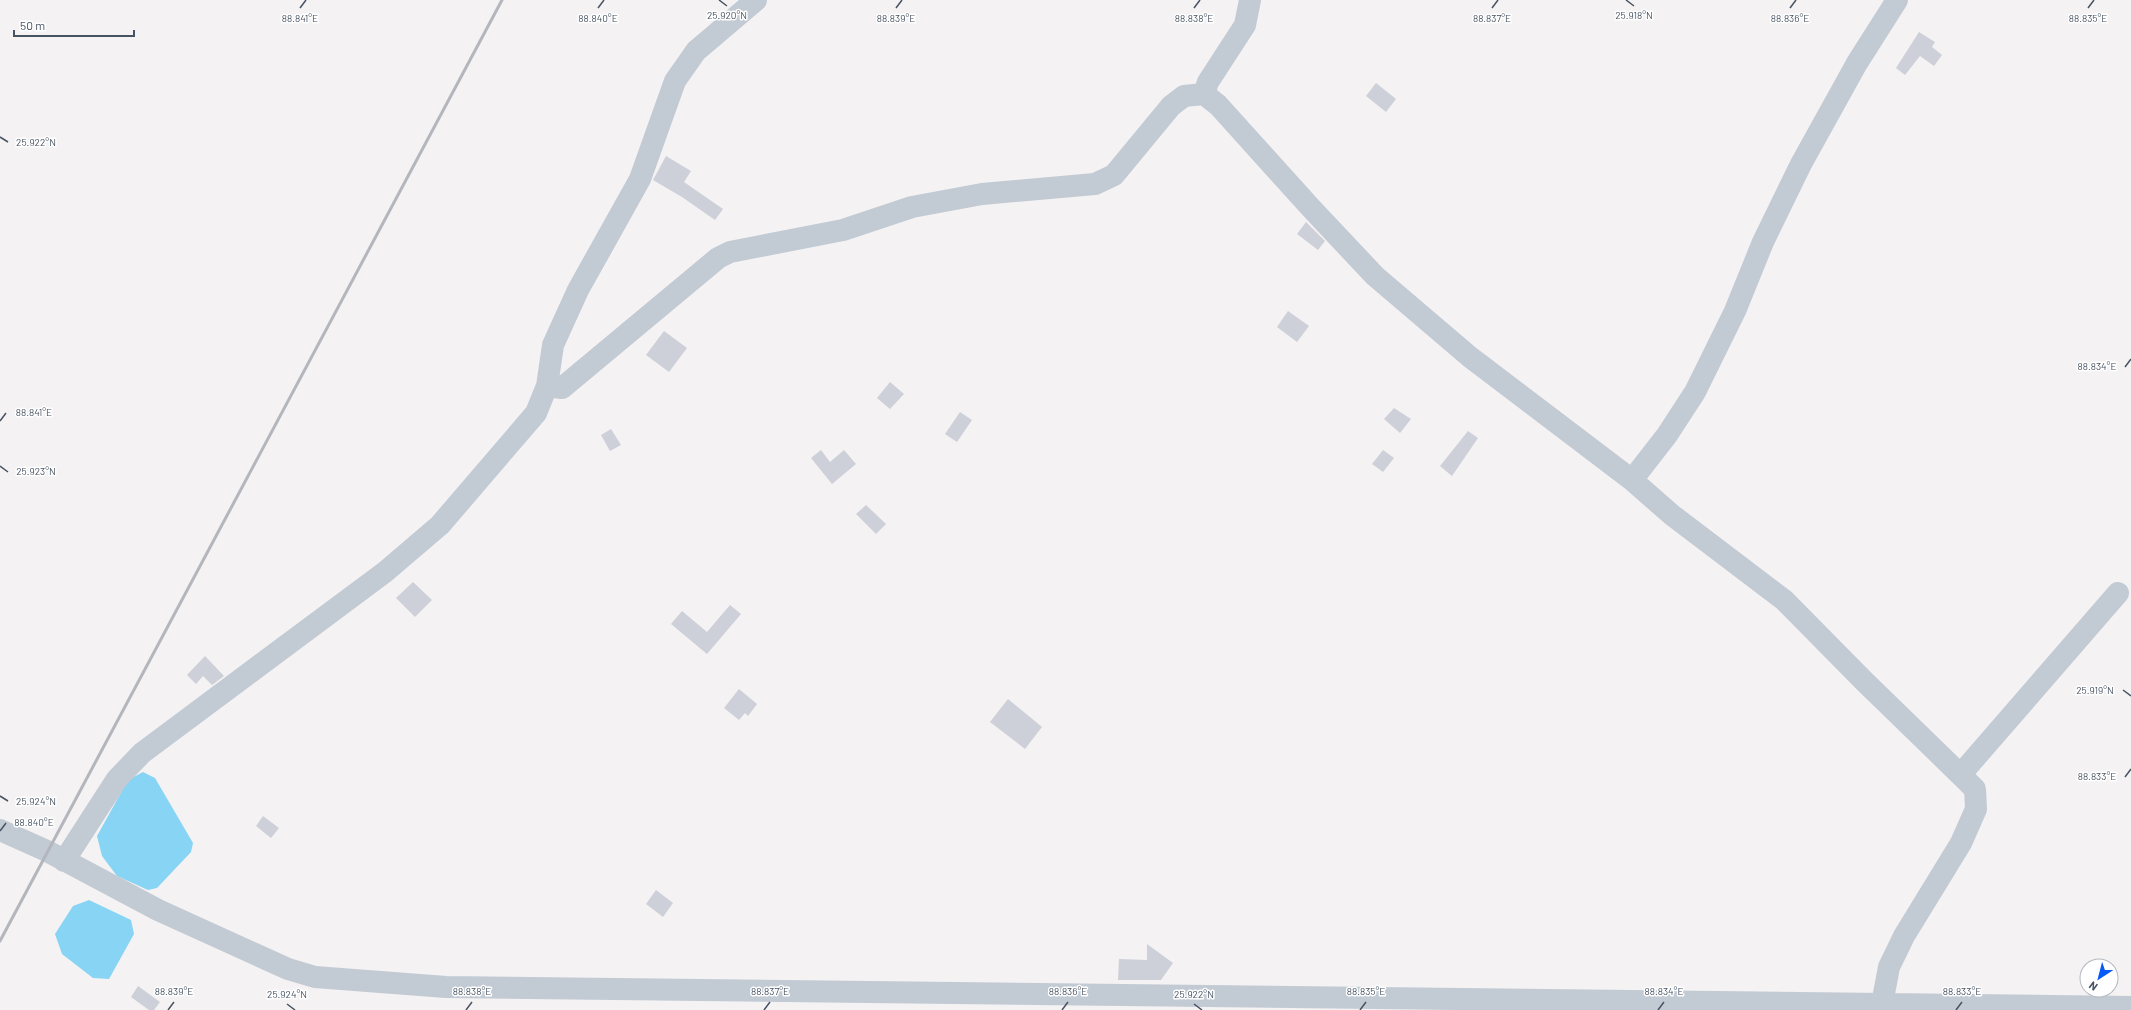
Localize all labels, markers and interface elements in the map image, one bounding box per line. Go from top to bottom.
text: 25.920°N [707,9,747,21]
text: 25.918°N [1615,9,1653,21]
scale bar [14,12,134,38]
text: 88.841°E [282,12,318,24]
text: 88.840°E [578,12,618,24]
text: 88.839°E [877,12,915,24]
text: 88.838°E [1175,12,1213,24]
text: 88.837°E [1473,12,1511,24]
text: 88.836°E [1771,12,1809,24]
text: 88.835°E [2069,12,2107,24]
text: 50 m [20,18,45,32]
text: 25.922°N [16,136,56,148]
text: 88.834°E [2078,360,2116,372]
text: 88.841°E [16,406,52,418]
text: 25.923°N [16,465,56,477]
text: 25.919°N [2076,684,2114,696]
text: 88.833°E [2078,770,2116,782]
text: 25.924°N [16,795,56,807]
text: 88.840°E [14,816,54,828]
north arrow [2079,958,2119,998]
text: N [2086,979,2100,994]
text: 88.839°E [155,985,193,997]
text: 88.838°E [453,985,491,997]
text: 88.837°E [751,985,789,997]
text: 88.836°E [1049,985,1087,997]
text: 88.835°E [1347,985,1385,997]
text: 88.834°E [1645,985,1683,997]
text: 88.833°E [1943,985,1981,997]
text: 25.924°N [267,988,307,1000]
text: 25.922°N [1174,988,1214,1000]

